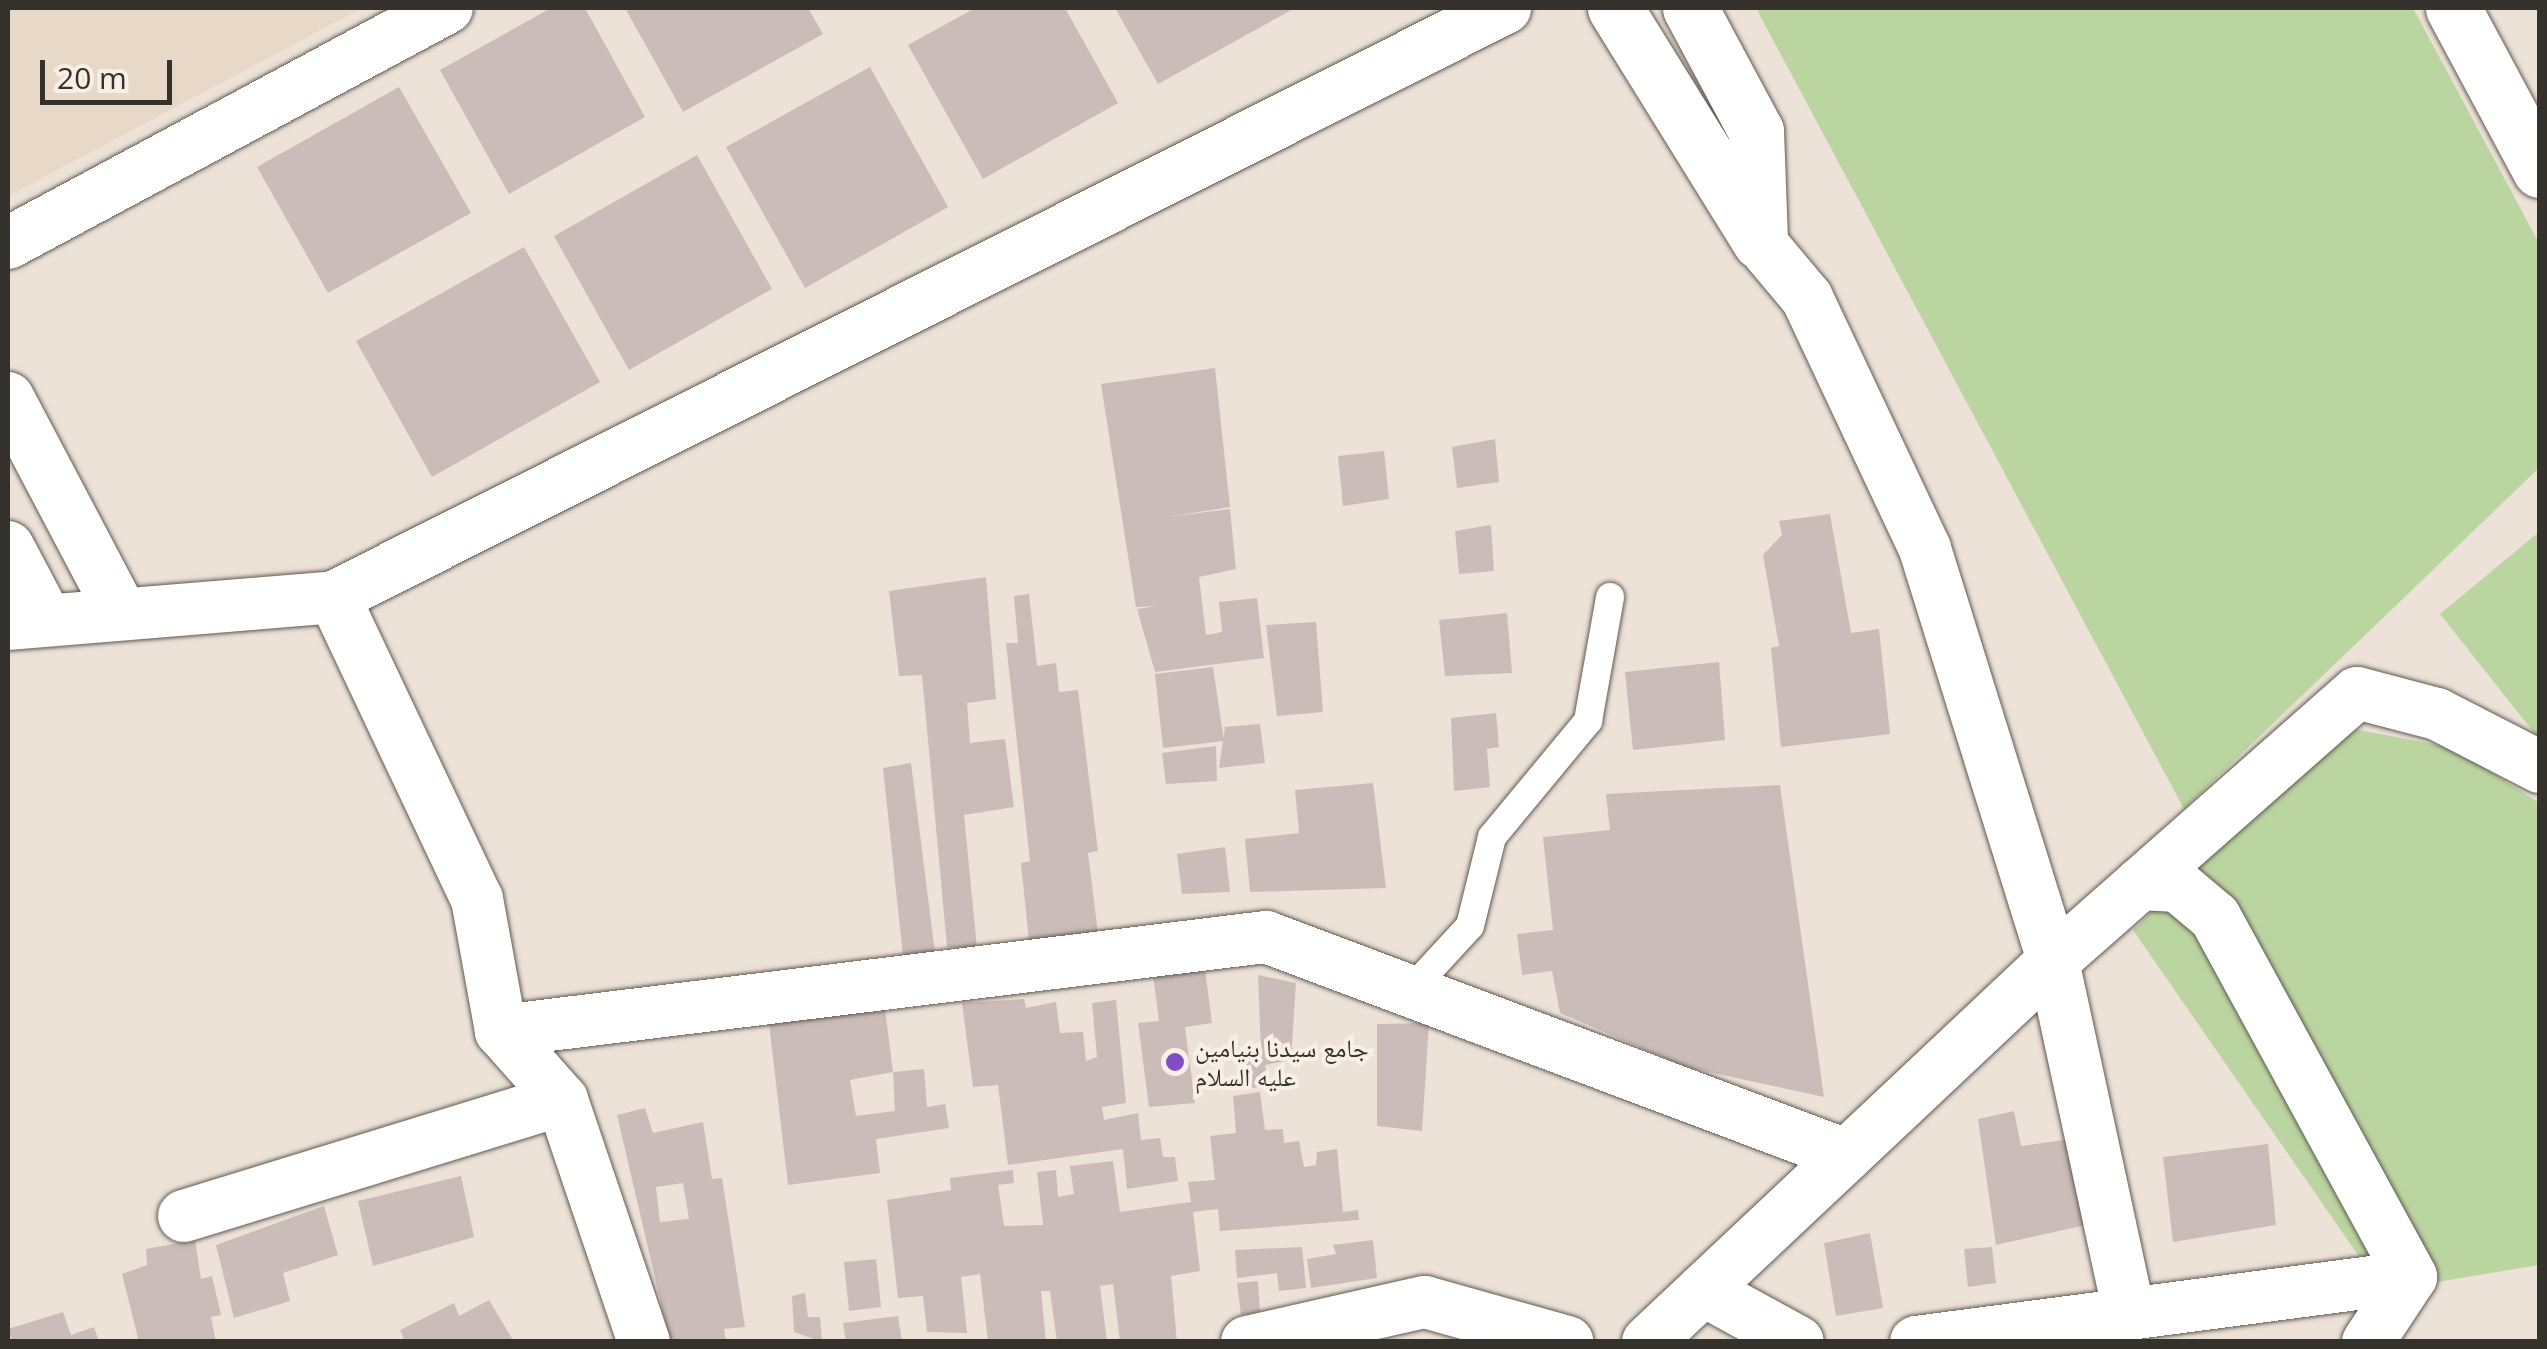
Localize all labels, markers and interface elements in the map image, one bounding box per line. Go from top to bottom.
scale bar [45,40,178,102]
text: 20 m [57,57,127,98]
place label: جامع سيدنا بنيامين عليه السلام [1195,1033,1369,1092]
marker: جامع سيدنا بنيامين عليه السلام [1164,1051,1186,1073]

